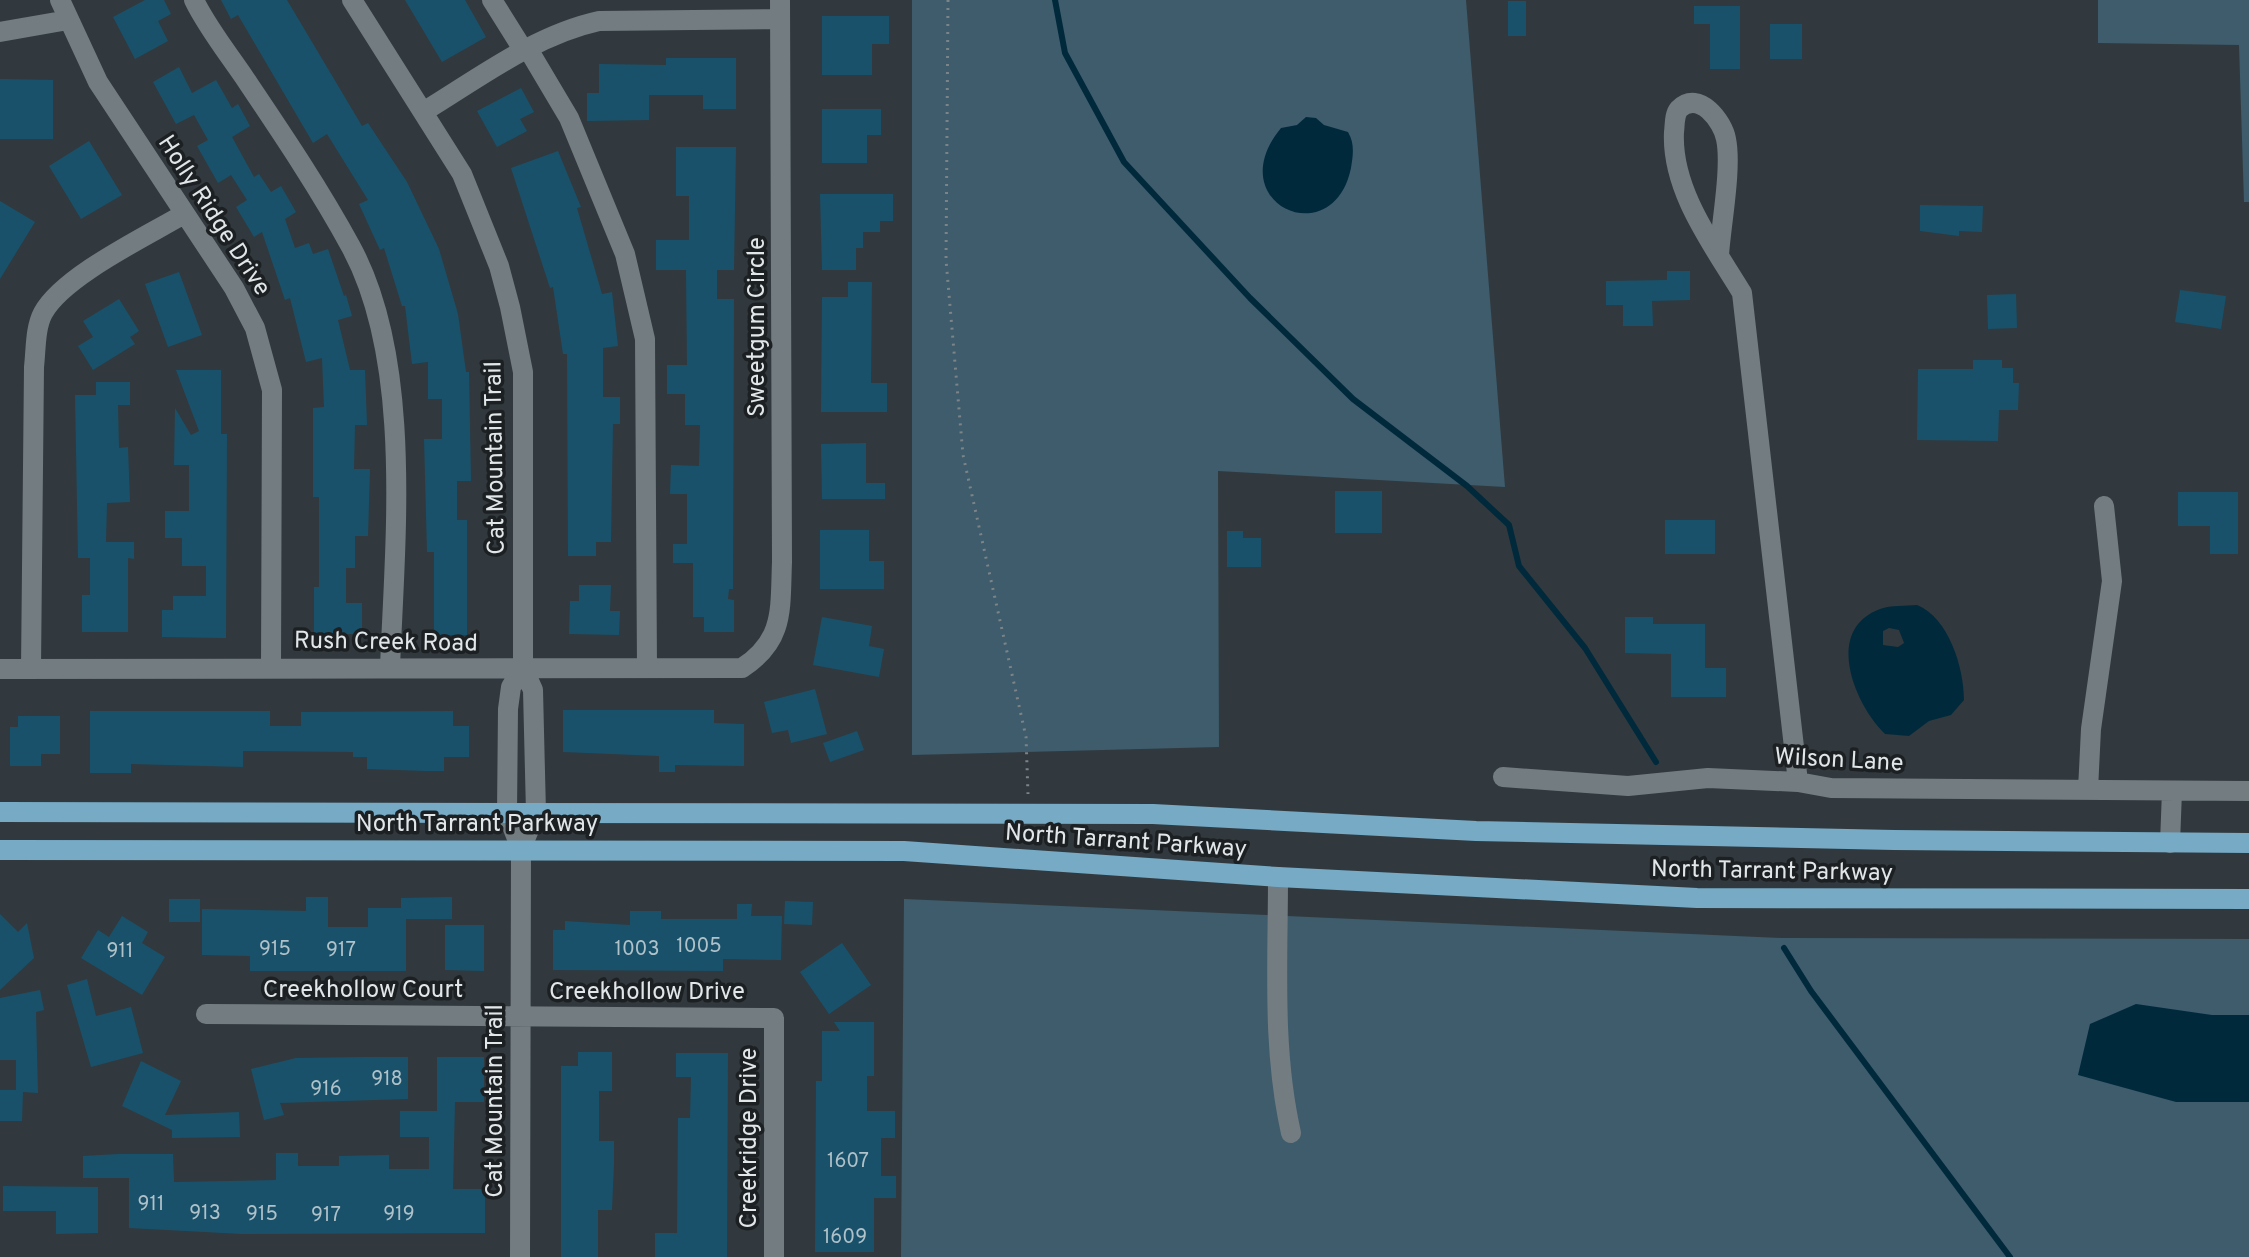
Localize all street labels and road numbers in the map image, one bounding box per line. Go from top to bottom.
street label: Holly Ridge Drive [150,130,276,302]
street label: Sweetgum Circle [743,237,773,417]
street label: Cat Mountain Trail [479,361,513,555]
street label: Rush Creek Road [294,626,478,660]
street label: Wilson Lane [1774,743,1904,779]
street label: North Tarrant Parkway [356,810,598,840]
street label: North Tarrant Parkway [1004,819,1248,865]
street label: North Tarrant Parkway [1651,855,1893,889]
street label: Creekhollow Court [263,976,463,1006]
street label: Creekhollow Drive [549,978,745,1008]
street label: Cat Mountain Trail [481,1004,511,1198]
street label: Creekridge Drive [735,1047,765,1229]

